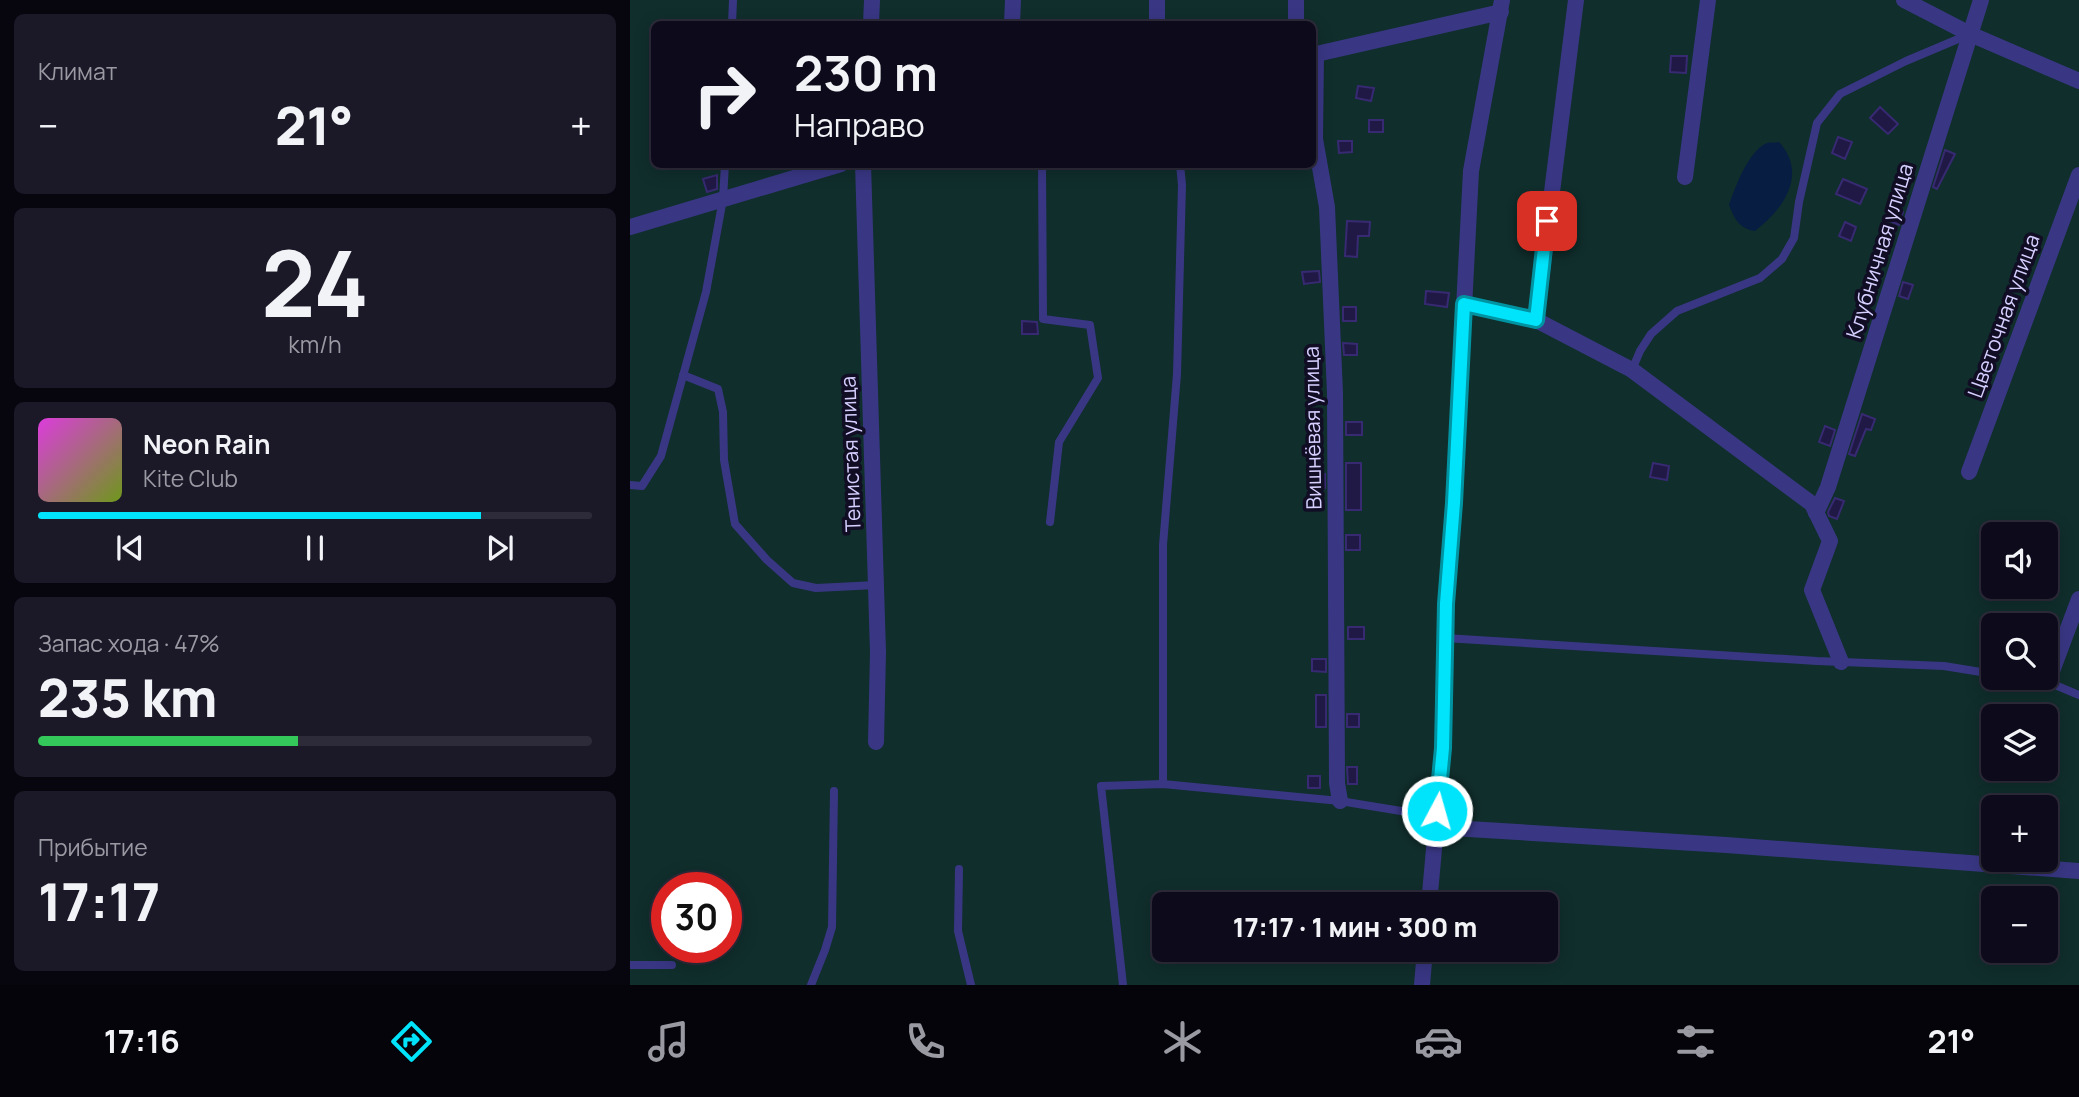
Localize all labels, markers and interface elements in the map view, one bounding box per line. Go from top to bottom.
text: 230 m [794,39,938,106]
icon: right [679,49,770,140]
text: Климат [38,55,117,87]
text: 21° [275,90,354,161]
text: − [38,99,59,151]
text: + [570,99,592,151]
text: Направо [794,103,925,147]
street label: Клубничная улица [1839,160,1919,342]
pin [1517,191,1577,251]
icon: arrive [1528,202,1566,240]
text: 24 [261,220,369,344]
street label: Цветочная улица [1961,230,2046,401]
text: km/h [288,328,342,360]
street label: Вишнёвая улица [1297,346,1327,510]
street label: Тенистая улица [833,376,867,532]
text: Neon Rain [143,426,271,462]
text: Kite Club [143,462,238,494]
map controls [1981,522,2058,963]
button: sound [1981,522,2058,599]
icon: previous [111,529,149,567]
icon: pause [296,529,334,567]
icon: next [481,529,519,567]
button: search [1981,613,2058,690]
text: Запас хода · 47% [38,627,220,659]
text: 235 km [38,662,218,733]
button: layers [1981,704,2058,781]
position arrow [1400,774,1474,848]
button: + [1981,795,2058,872]
text: Прибытие [38,831,148,863]
text: 17:17 [38,866,160,937]
speed limit sign: 30 [651,872,742,963]
button: − [1981,886,2058,963]
text: 17:17 · 1 мин · 300 m [1233,909,1477,945]
icon: directions [387,1017,436,1066]
icon: music [644,1017,693,1066]
icon: phone [901,1017,950,1066]
icon: climate [1158,1017,1207,1066]
icon: car [1414,1017,1463,1066]
icon: filters [1671,1017,1720,1066]
text: 17:16 [104,1019,180,1063]
text: 21° [1928,1019,1975,1063]

